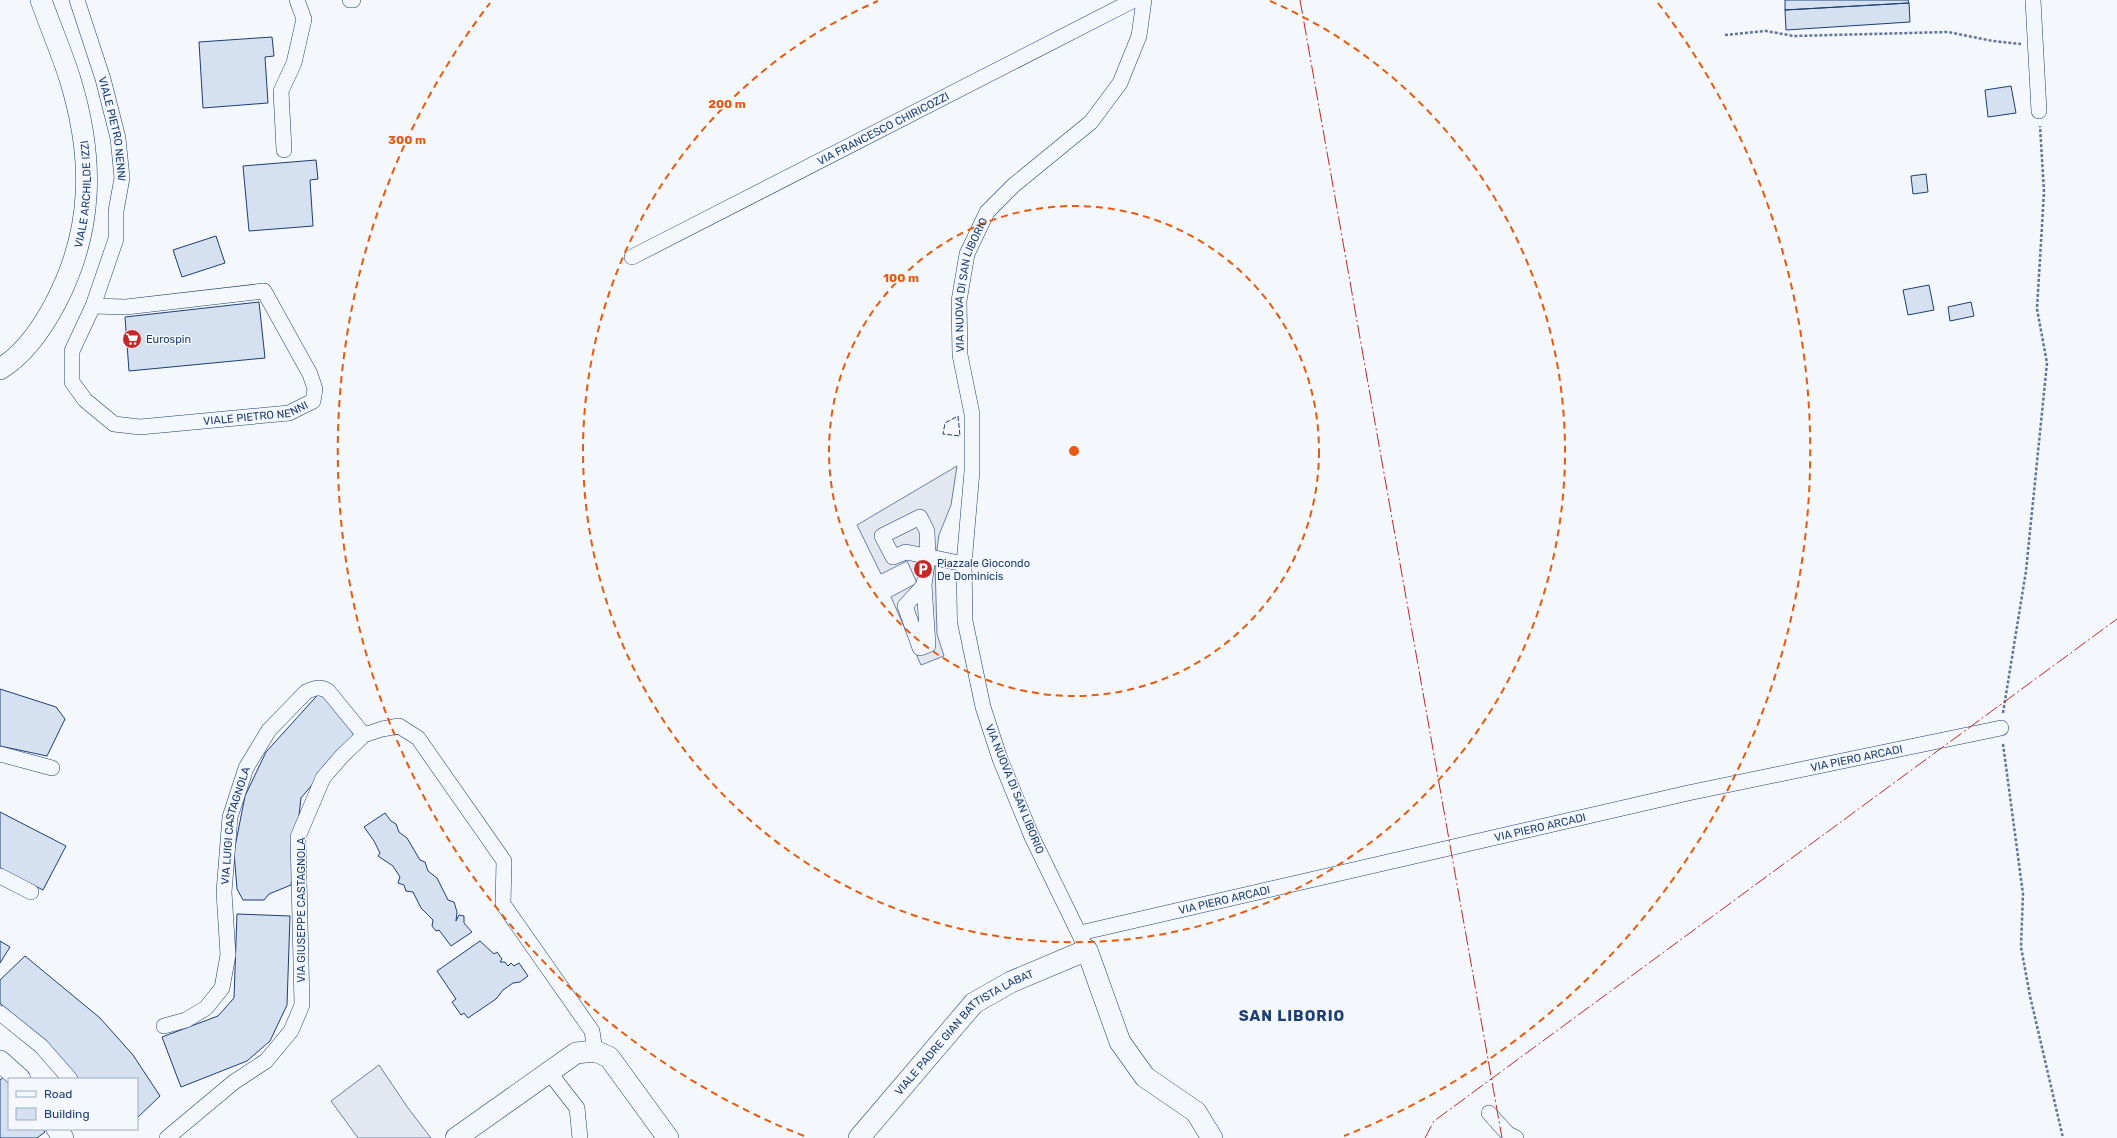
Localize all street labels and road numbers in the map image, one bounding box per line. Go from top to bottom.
street label: VIALE PIETRO NENNI [96,75,128,182]
street label: VIA FRANCESCO CHIRICOZZI [815,90,951,168]
street label: VIALE ARCHILDE IZZI [72,140,94,249]
street label: VIA NUOVA DI SAN LIBORIO [953,216,990,353]
street label: VIALE PIETRO NENNI [203,399,310,428]
street label: VIA NUOVA DI SAN LIBORIO [983,723,1046,856]
street label: VIA PIERO ARCADI [1809,743,1904,774]
street label: VIA LUIGI CASTAGNOLA [219,765,253,885]
street label: VIA PIERO ARCADI [1493,811,1587,844]
street label: VIA GIUSEPPE CASTAGNOLA [295,837,308,983]
street label: VIA PIERO ARCADI [1177,883,1271,917]
street label: VIALE PADRE GIAN BATTISTA LABAT [892,967,1036,1098]

